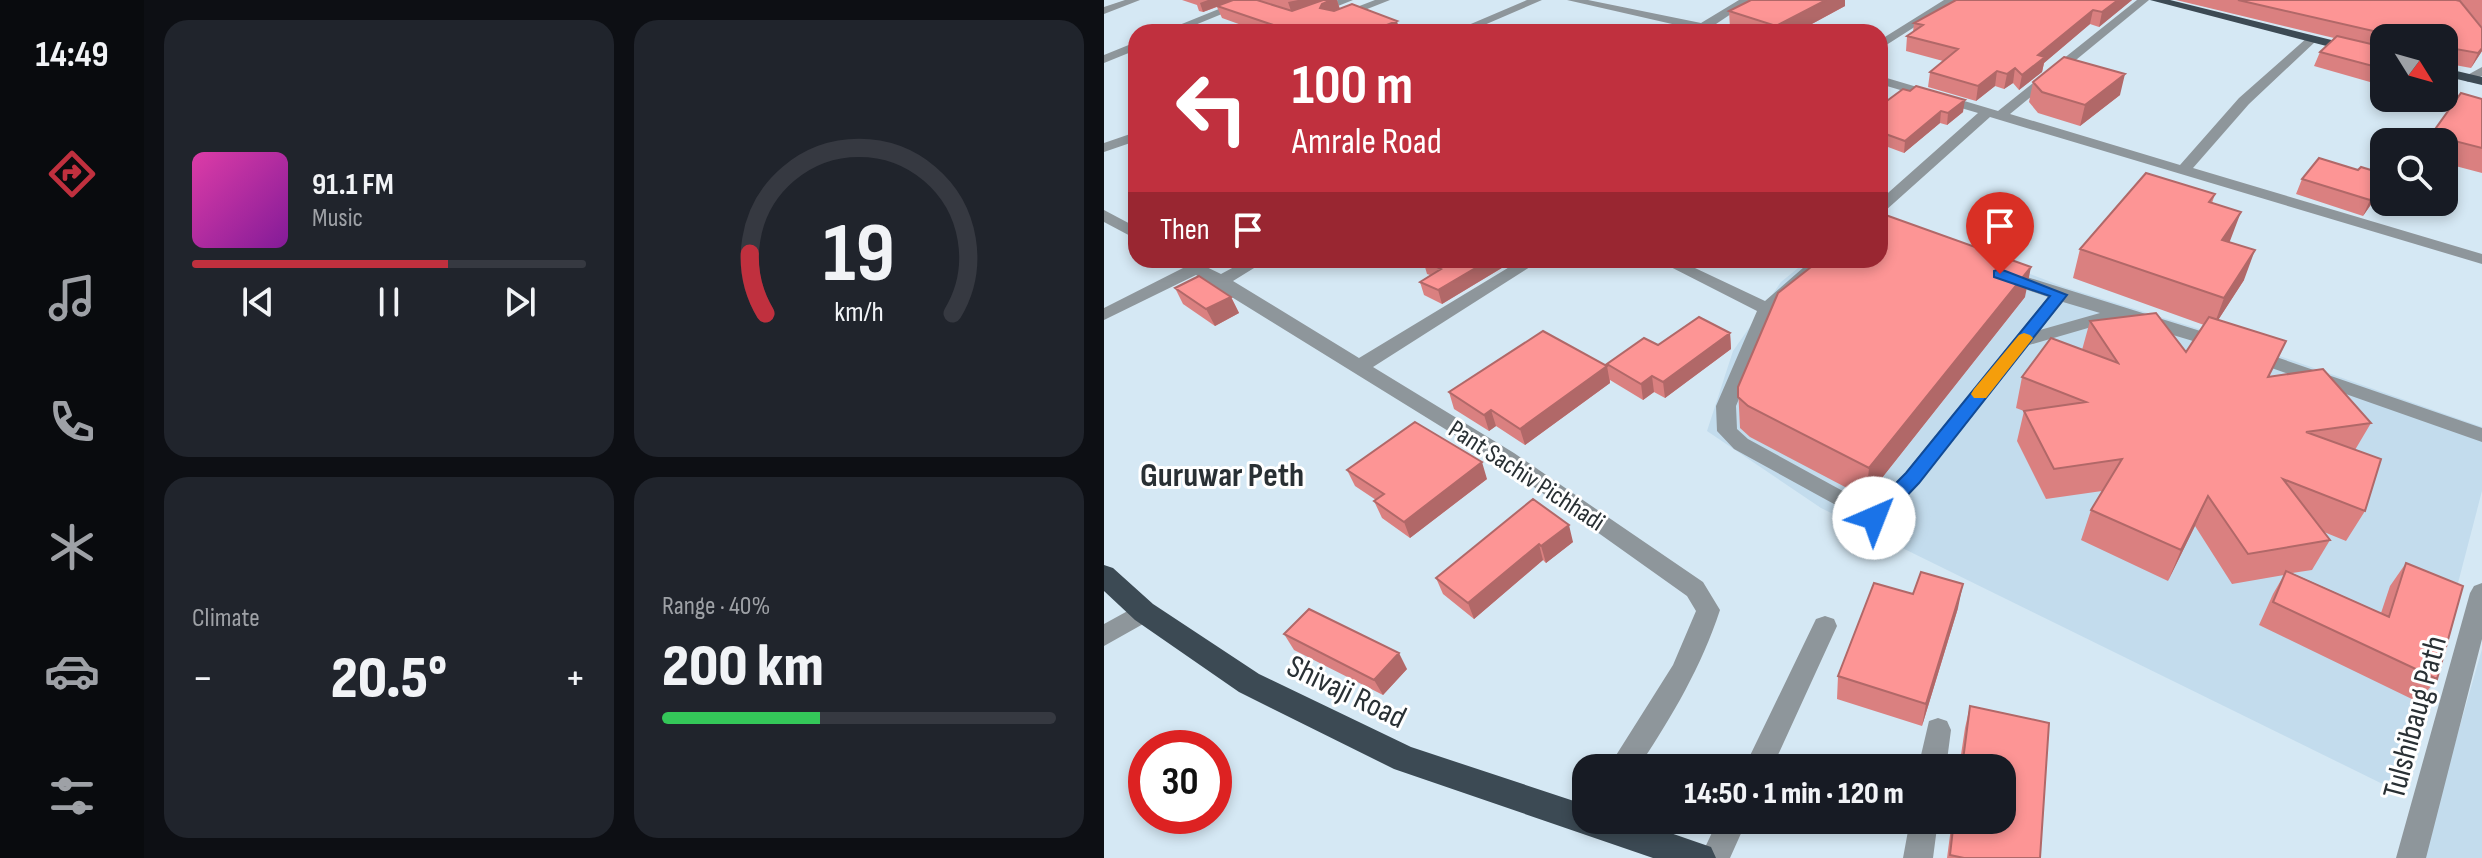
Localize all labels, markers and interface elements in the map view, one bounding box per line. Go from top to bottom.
north arrow [2370,24,2458,112]
map controls [2370,24,2458,216]
text: 14:49 [35,34,109,77]
text: 100 m [1292,53,1413,120]
icon: left [1160,56,1264,160]
text: Amrale Road [1292,121,1442,164]
button: search [2370,128,2458,216]
icon: directions [44,146,100,202]
text: 91.1 FM [312,167,394,203]
pin [1966,192,2034,274]
text: Music [312,203,363,234]
icon: arrive [1978,204,2022,248]
text: 19 [823,205,895,305]
icon: arrive [1226,208,1270,252]
text: Then [1160,212,1210,248]
icon: music [44,270,100,326]
icon: previous [236,280,280,324]
icon: pause [367,280,411,324]
icon: next [498,280,542,324]
text: km/h [834,295,884,330]
icon: phone [44,394,100,450]
street label: Pant Sachiv Pichhadi [1442,414,1610,538]
district label: Guruwar Peth [1140,455,1304,496]
position arrow [1832,476,1916,560]
icon: climate [44,519,100,575]
text: Range · 40% [662,591,770,622]
text: Climate [192,603,260,634]
text: 200 km [662,631,824,703]
street label: Tulshibaug Path [2375,632,2456,803]
icon: car [44,643,100,699]
text: 20.5° [331,643,447,715]
street label: Shivaji Road [1280,647,1412,738]
text: − [192,652,214,705]
text: + [564,652,586,705]
speed limit sign: 30 [1128,730,1232,834]
icon: filters [44,768,100,824]
text: 14:50 · 1 min · 120 m [1684,776,1904,812]

